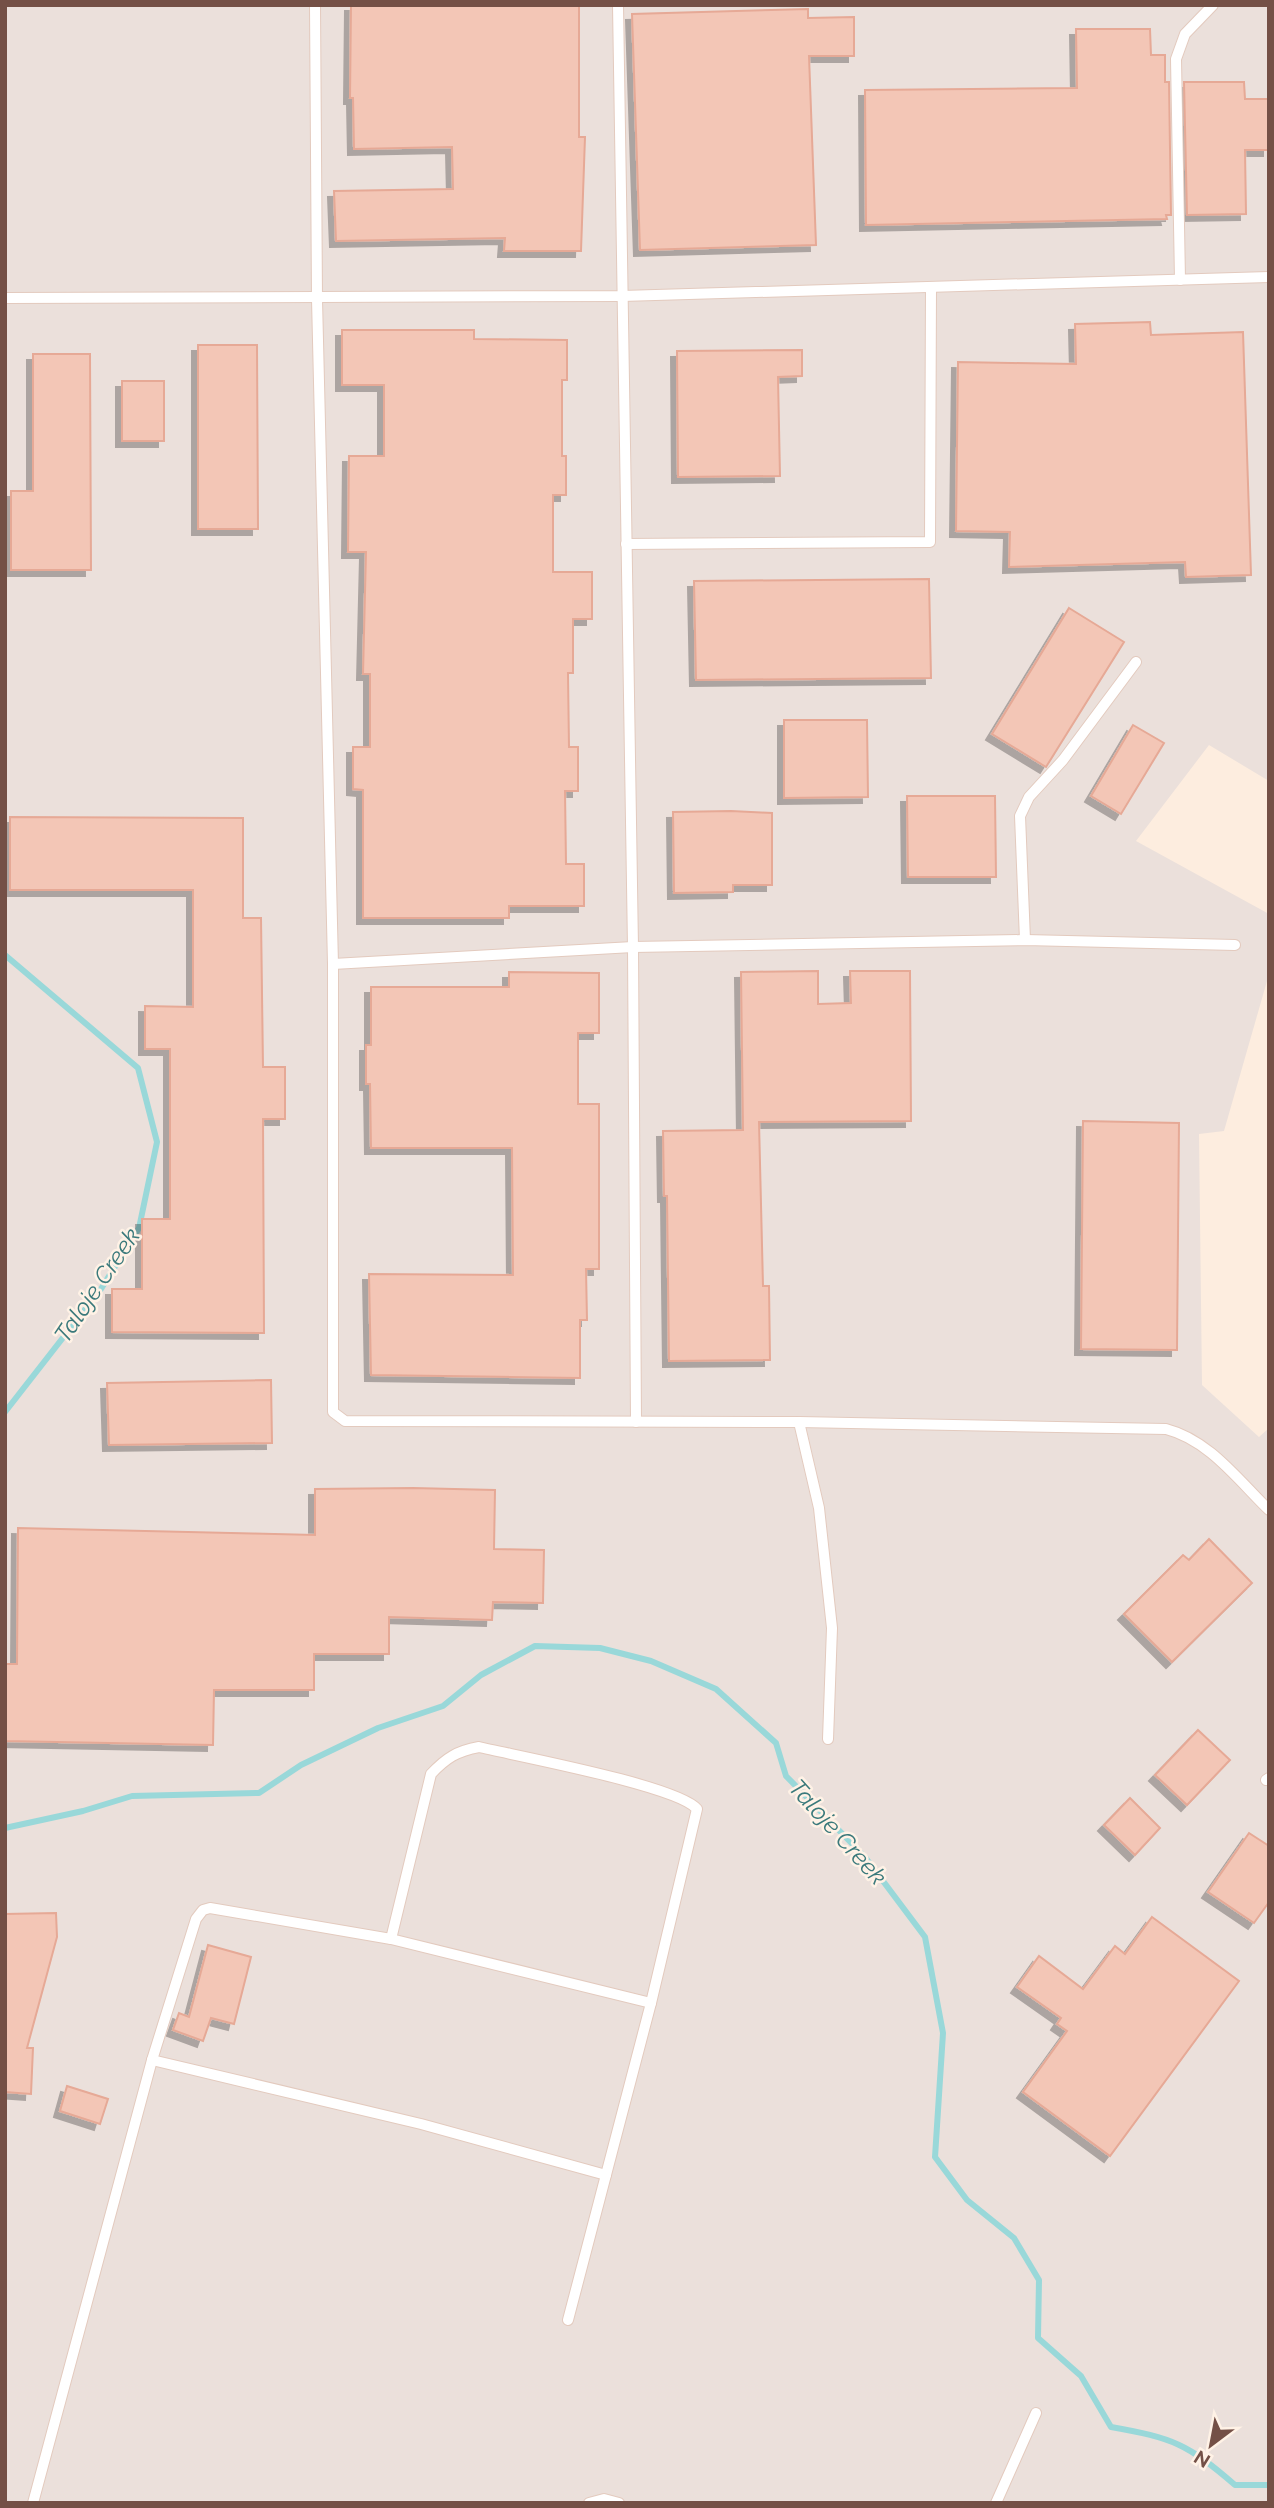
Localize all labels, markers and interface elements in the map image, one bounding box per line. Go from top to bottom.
water label: Taloje Creek [48,1222,146,1348]
water label: Taloje Creek [783,1773,893,1891]
north arrow [1176,2410,1246,2480]
text: N [1190,2446,1214,2473]

